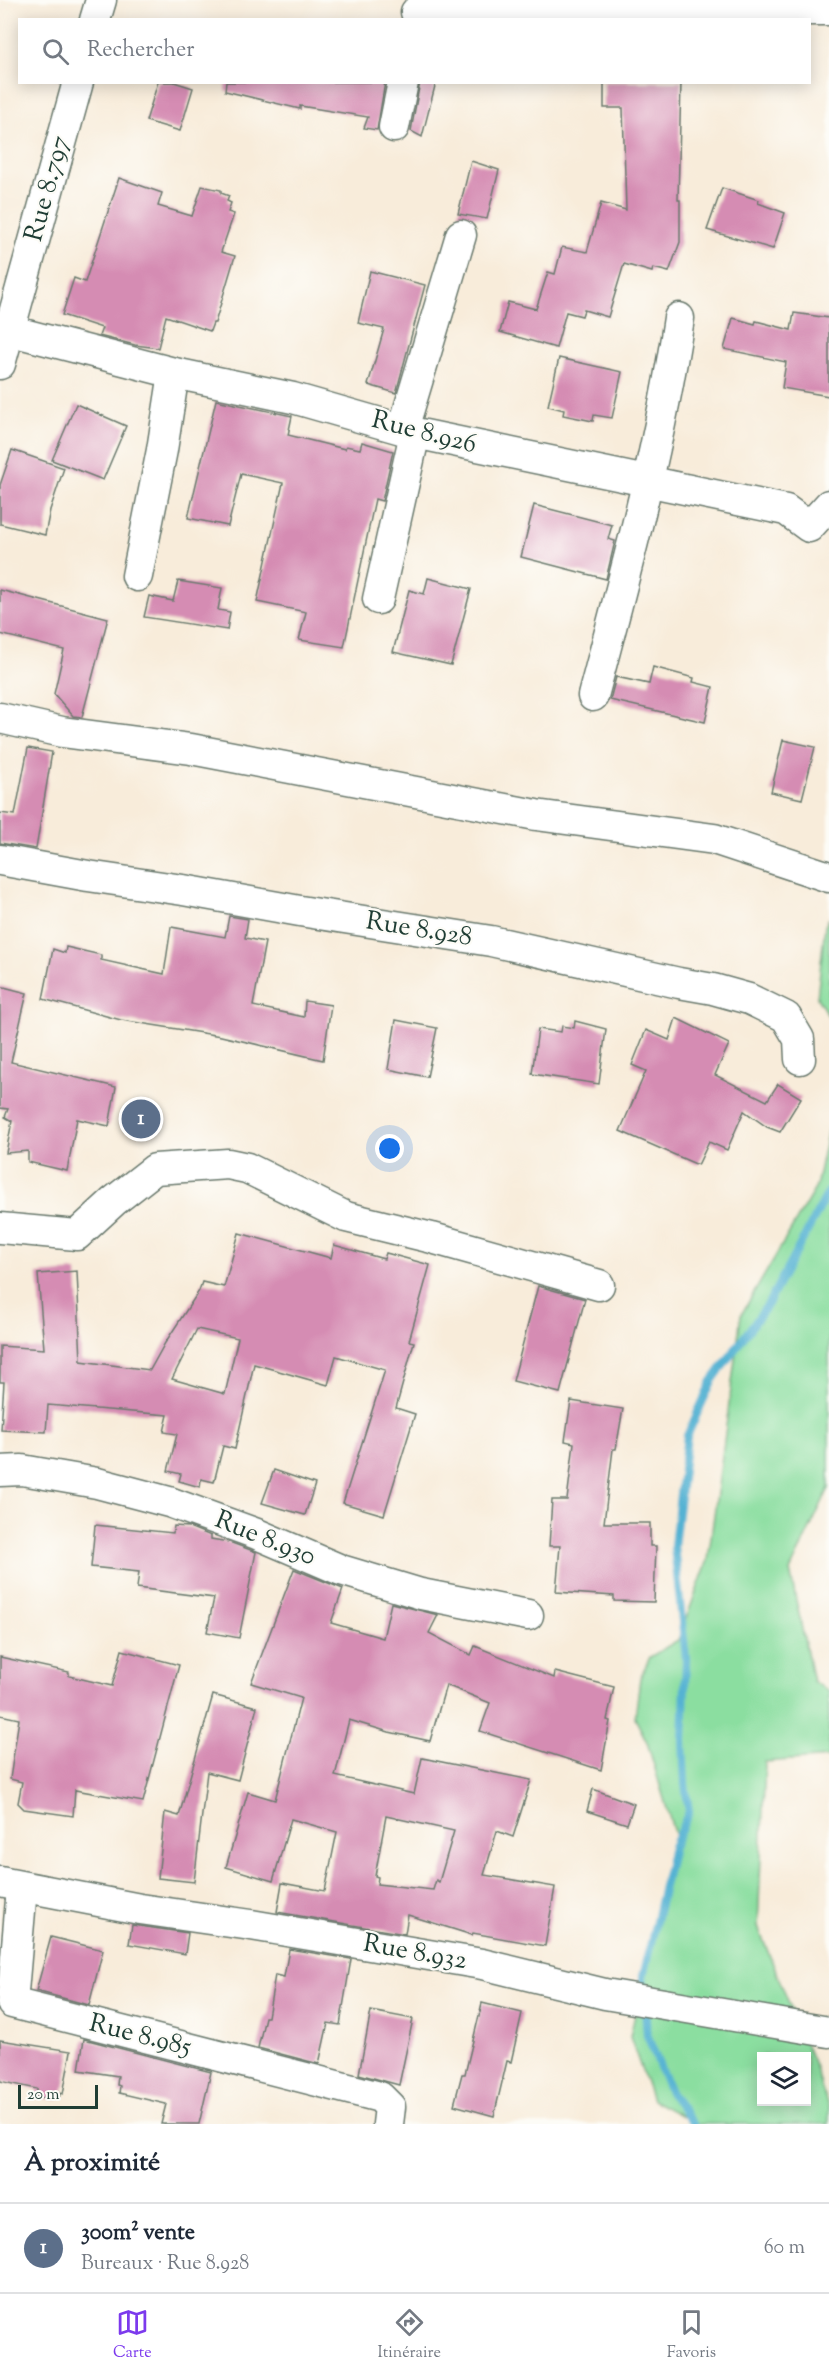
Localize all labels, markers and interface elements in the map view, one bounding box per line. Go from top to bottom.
search box [18,18,811,84]
icon: search [39,35,72,68]
text: Rechercher [87,35,194,67]
street label: Rue 8.797 [16,132,80,246]
street label: Rue 8.926 [368,402,480,464]
street label: Rue 8.928 [363,903,475,957]
pin: 1 [122,1096,160,1142]
your location [375,1134,404,1163]
street label: Rue 8.930 [209,1502,321,1576]
street label: Rue 8.932 [360,1926,470,1980]
street label: Rue 8.985 [85,2005,195,2067]
map controls [757,2052,811,2106]
button: layers [757,2052,811,2106]
scale bar [18,2082,98,2110]
text: 20 m [27,2084,60,2107]
text: À proximité [24,2145,160,2182]
text: 300m² vente [81,2218,195,2250]
text: 1 [40,2234,47,2263]
text: 60 m [764,2234,805,2263]
text: Bureaux · Rue 8.928 [81,2250,249,2279]
tab: Carte [113,2306,152,2365]
tab: Itinéraire [378,2306,441,2365]
tab: Favoris [667,2306,716,2365]

